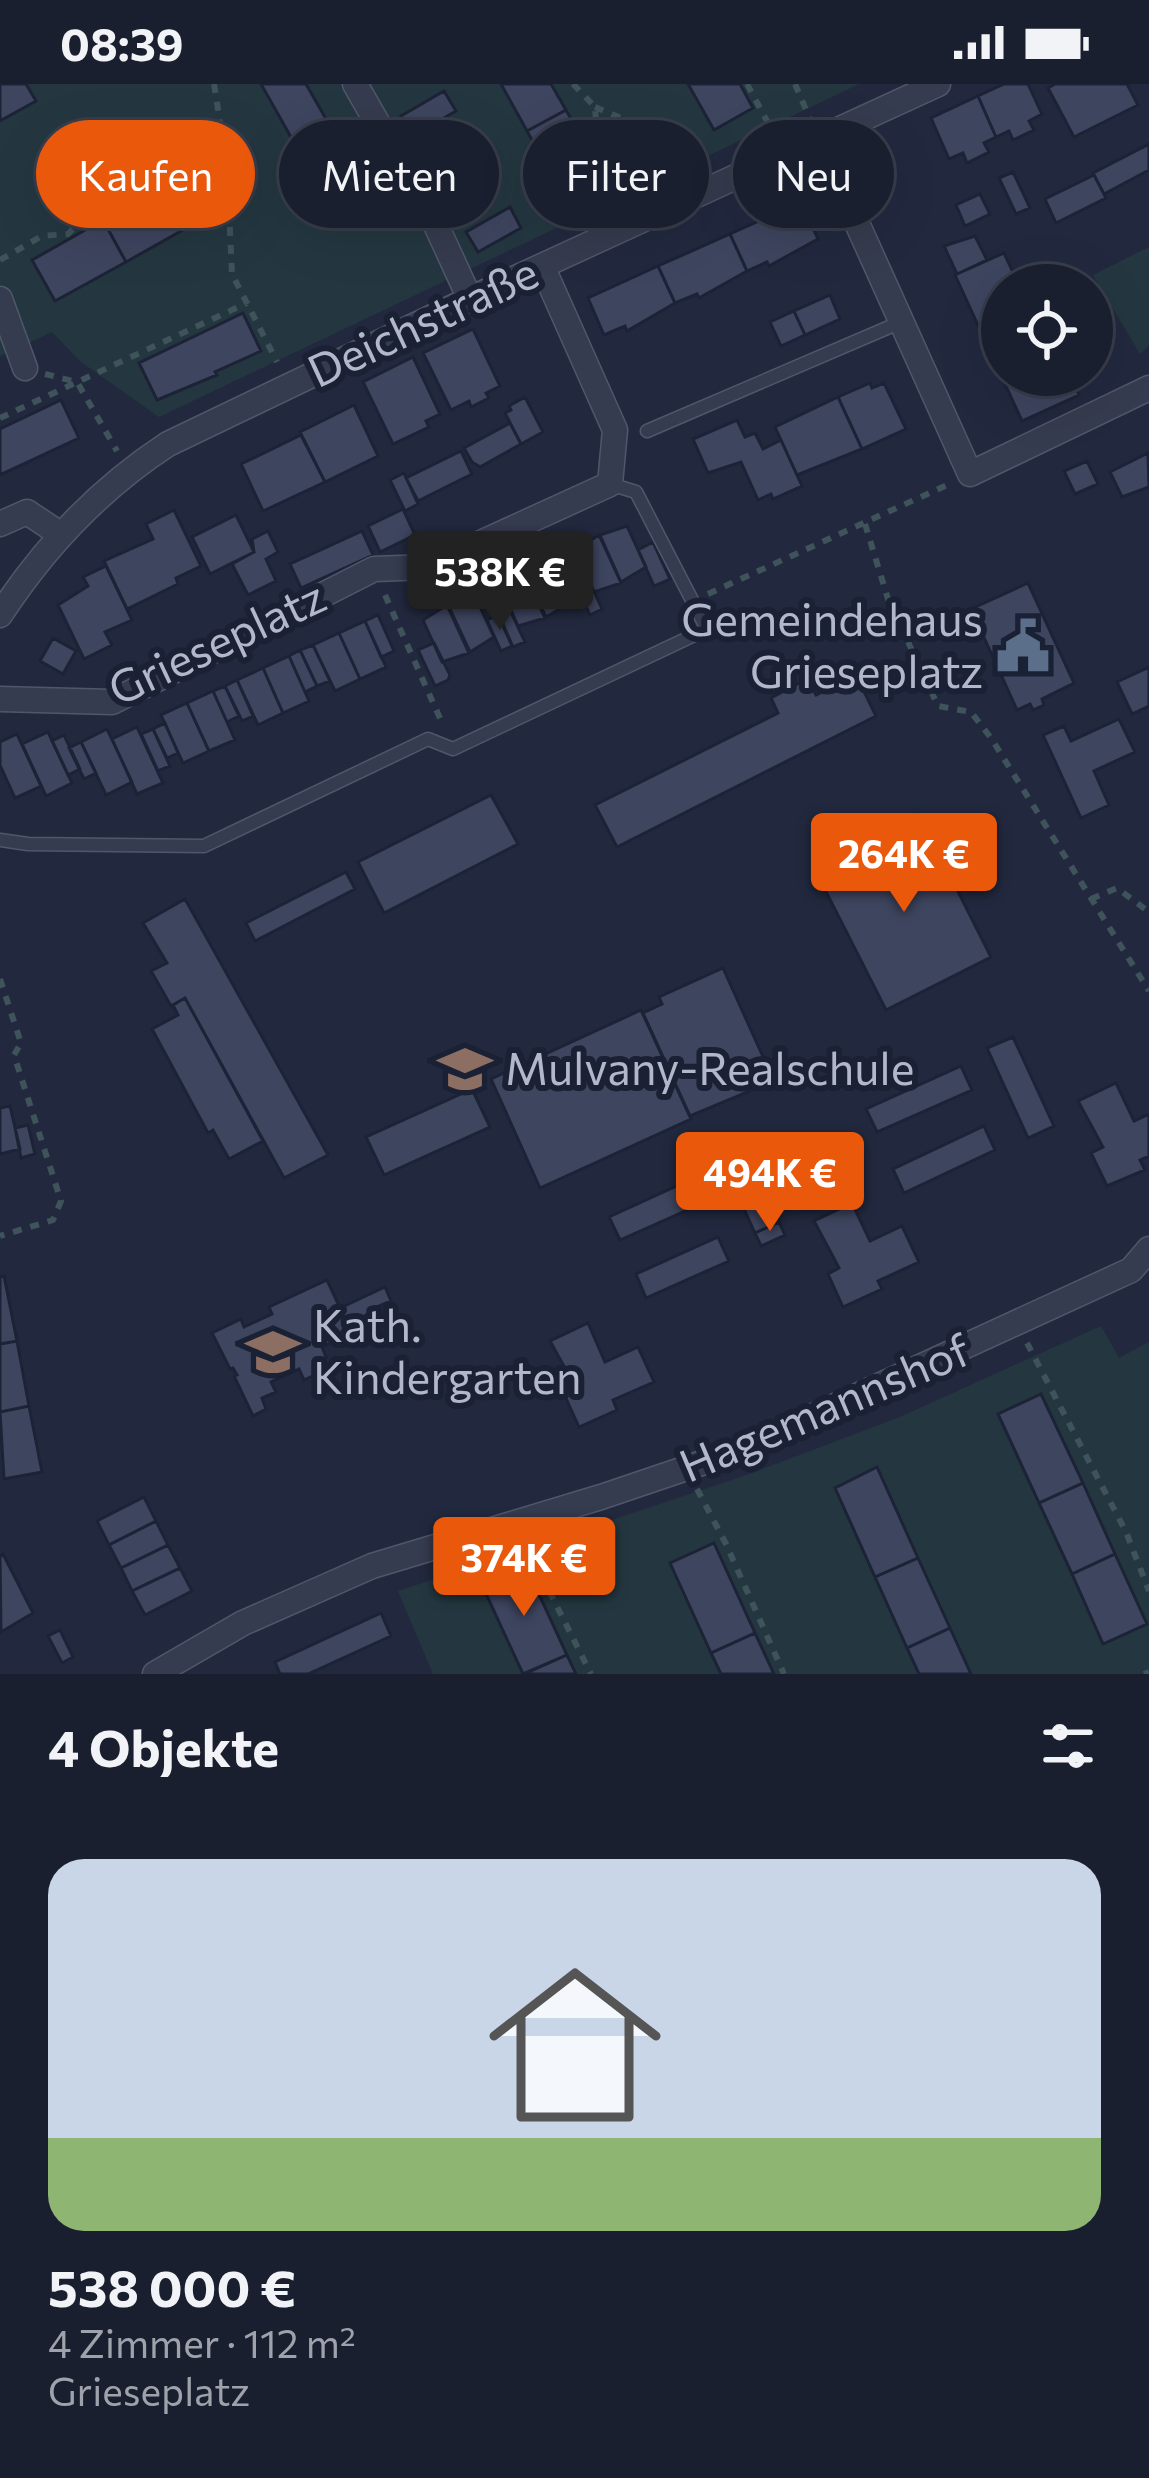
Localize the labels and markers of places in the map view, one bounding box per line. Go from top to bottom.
pin: 538K € [402,531,598,633]
place label: Gemeindehaus Grieseplatz [681,590,983,697]
public building icon: Gemeindehaus Grieseplatz [994,617,1052,675]
pin: 264K € [806,813,1002,915]
place label: Mulvany-Realschule [505,1039,914,1094]
school or university icon: Mulvany-Realschule [436,1040,494,1098]
pin: 494K € [672,1132,868,1234]
place label: Kath. Kindergarten [313,1296,581,1403]
school or university icon: Kath. Kindergarten [244,1323,302,1381]
pin: 374K € [426,1517,622,1619]

